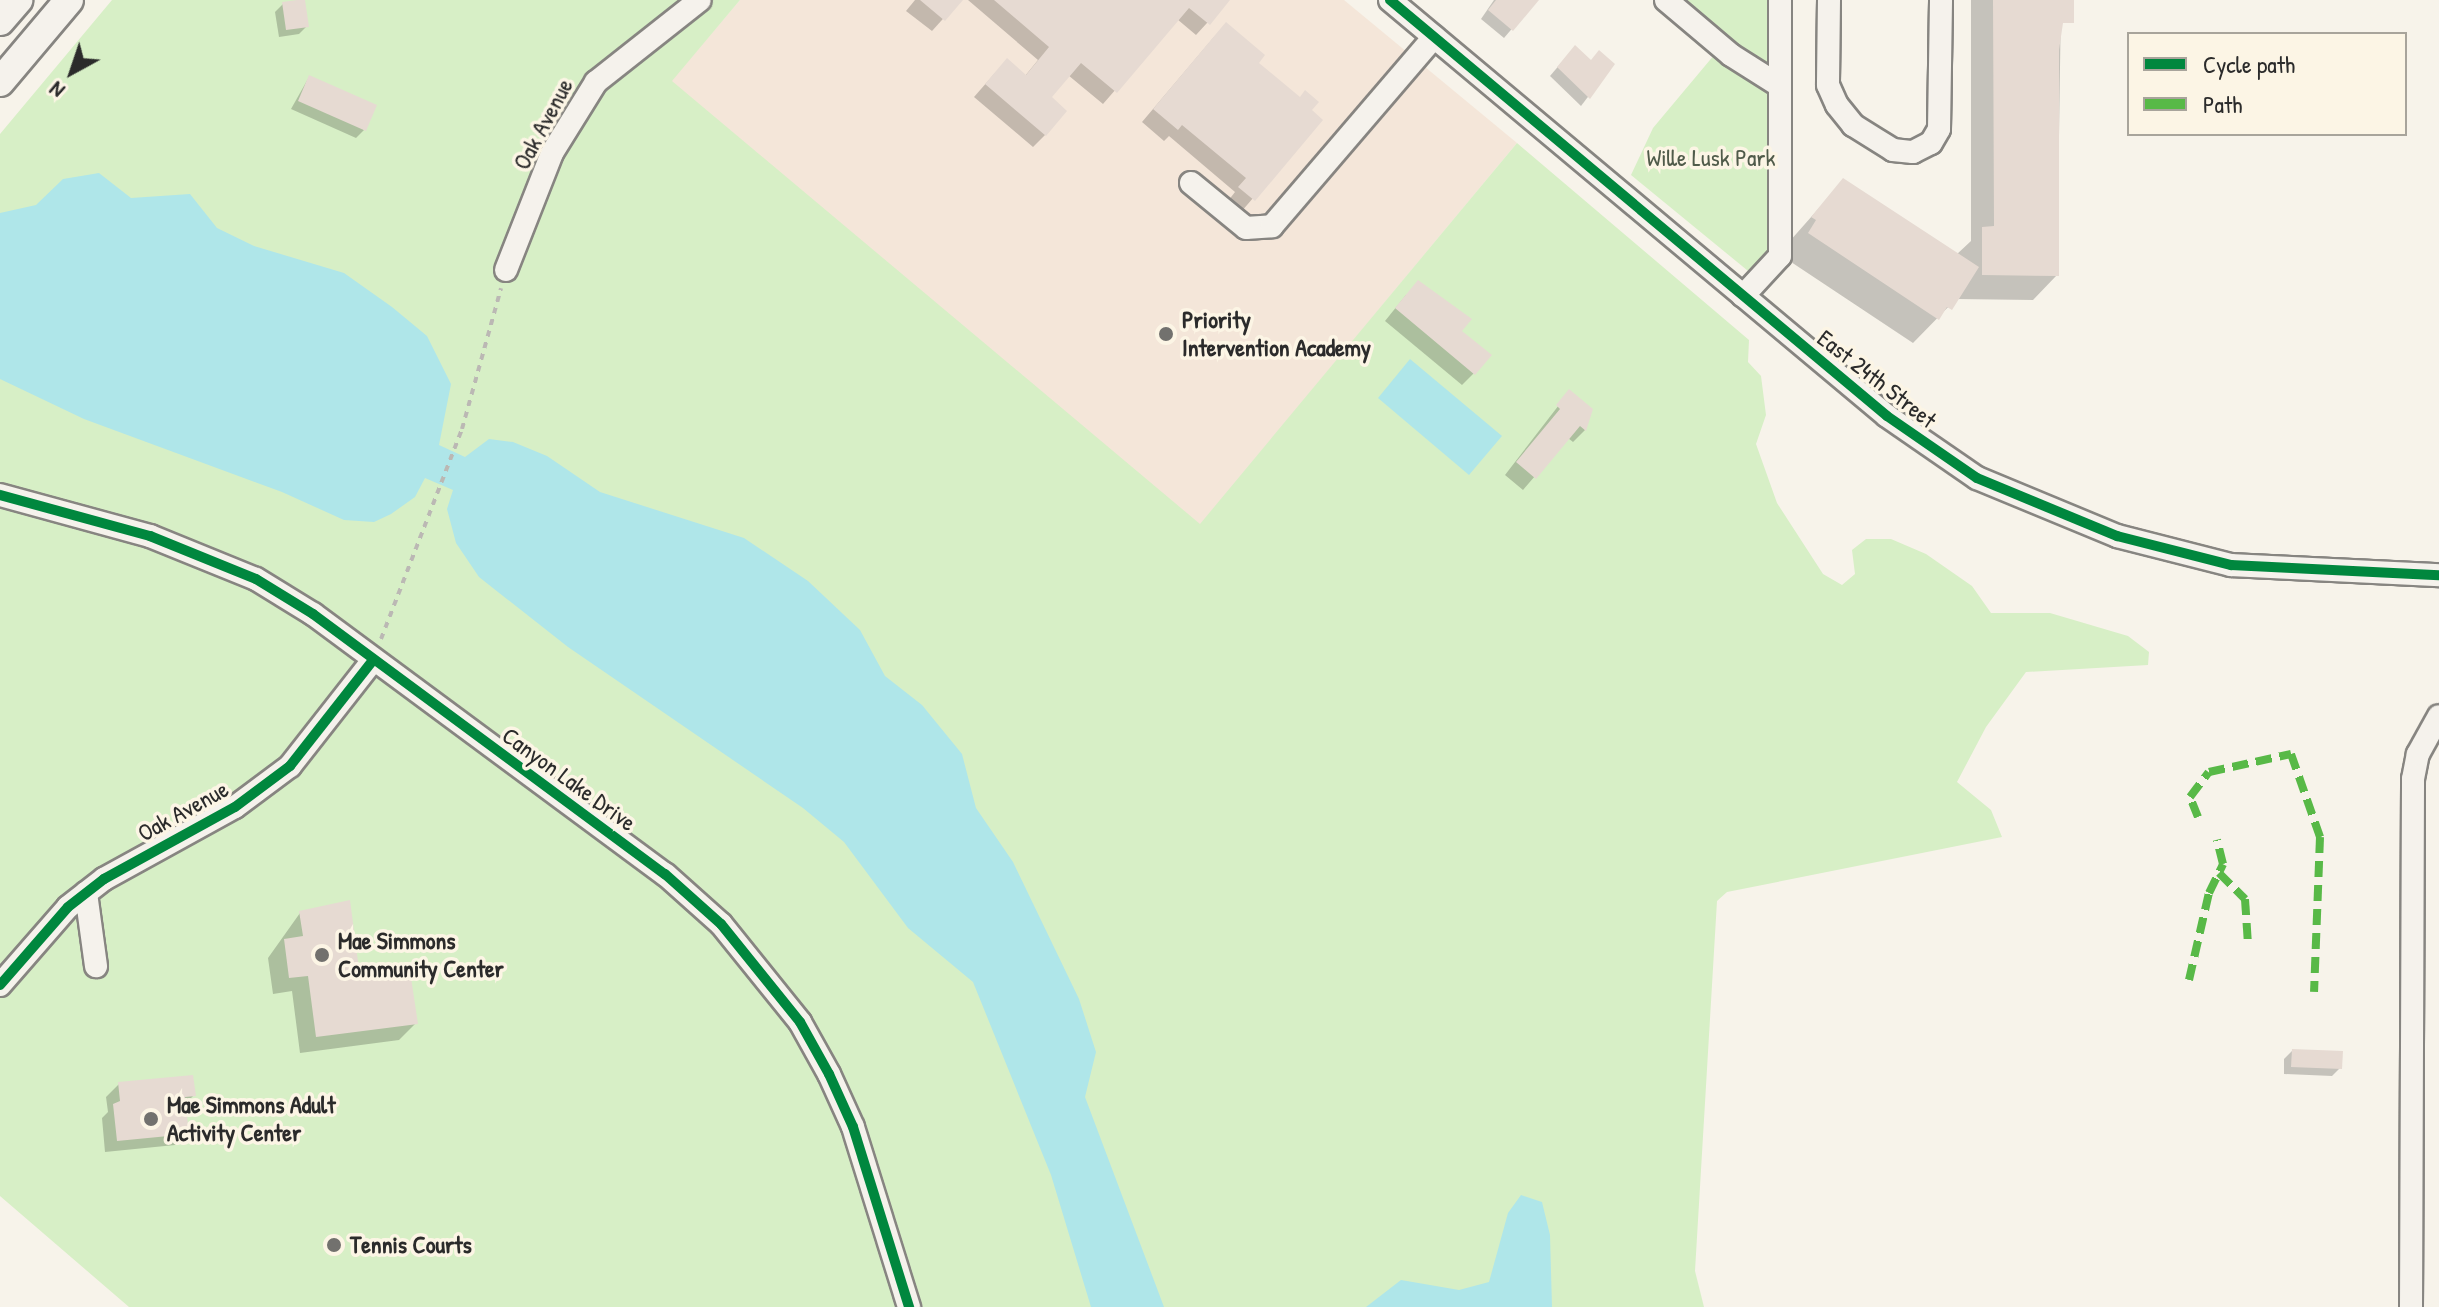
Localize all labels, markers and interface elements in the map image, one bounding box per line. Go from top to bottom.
north arrow [32,32,112,112]
legend [2127,32,2407,136]
text: Cycle path [2203,48,2295,80]
street label: Oak Avenue [507,73,579,175]
text: N [42,75,71,106]
text: Path [2203,88,2242,120]
park label: Wille Lusk Park [1647,144,1775,172]
place label: Priority Intervention Academy [1182,306,1371,362]
street label: East 24th Street [1812,324,1942,434]
marker: Priority Intervention Academy [1157,325,1175,343]
street label: Canyon Lake Drive [497,721,641,837]
street label: Oak Avenue [133,774,233,848]
place label: Mae Simmons Community Center [338,927,504,983]
marker: Mae Simmons Community Center [313,946,331,964]
place label: Mae Simmons Adult Activity Center [167,1091,335,1147]
marker: Mae Simmons Adult Activity Center [142,1110,160,1128]
place label: Tennis Courts [350,1231,472,1259]
marker: Tennis Courts [325,1236,343,1254]

